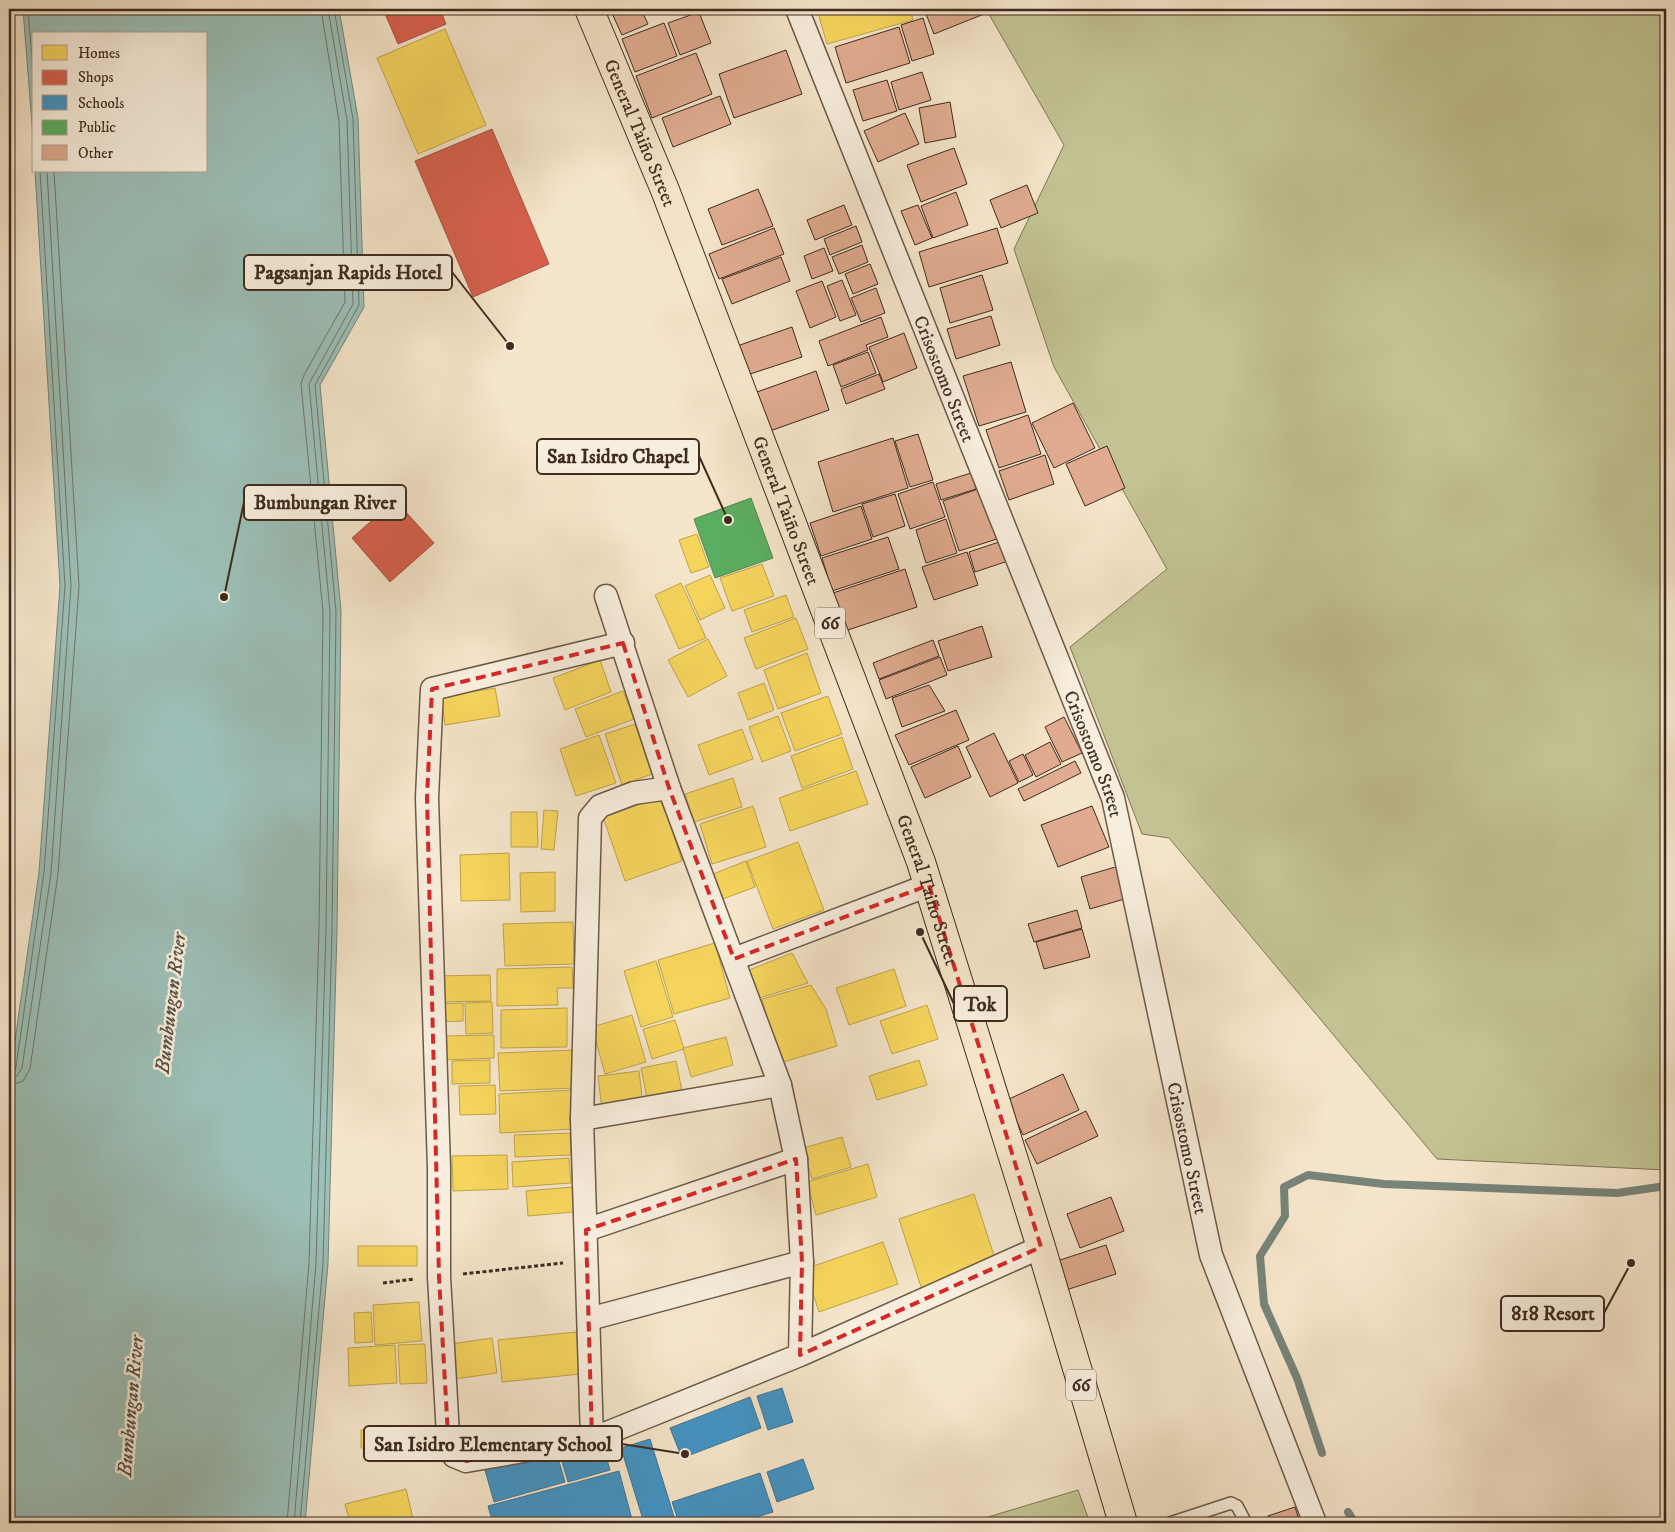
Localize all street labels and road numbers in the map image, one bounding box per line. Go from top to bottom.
street label: General Taiño Street [598,56,680,210]
street label: Crisostomo Street [908,312,979,446]
street label: General Taiño Street [747,433,824,589]
road number: 66 [815,608,845,638]
street label: Crisostomo Street [1058,687,1127,820]
street label: General Taiño Street [891,811,963,968]
street label: Crisostomo Street [1161,1080,1212,1217]
road number: 66 [1066,1370,1096,1400]

